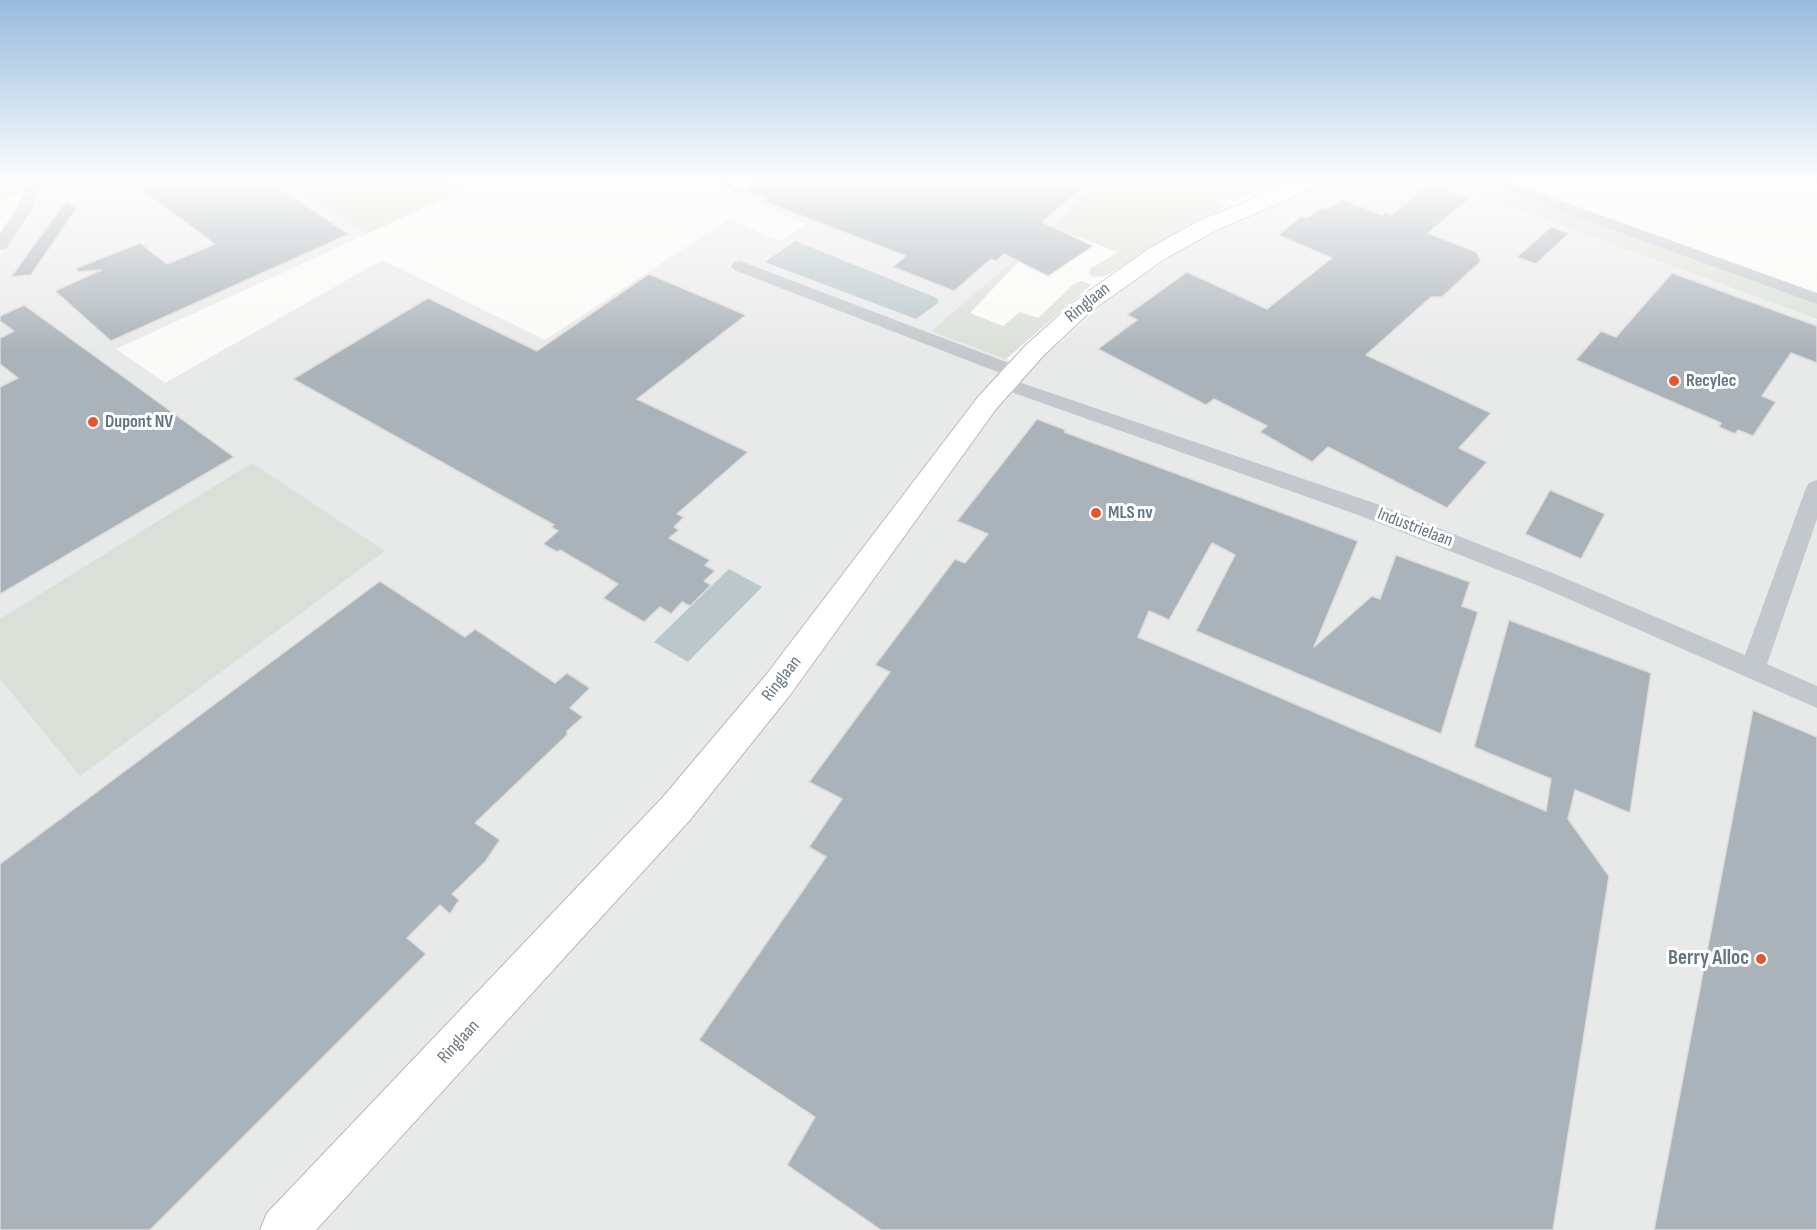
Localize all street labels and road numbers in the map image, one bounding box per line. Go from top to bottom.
street label: Ringlaan [1061,278,1115,328]
street label: Industrielaan [1374,504,1456,552]
street label: Ringlaan [758,652,806,706]
street label: Ringlaan [434,1016,484,1068]

